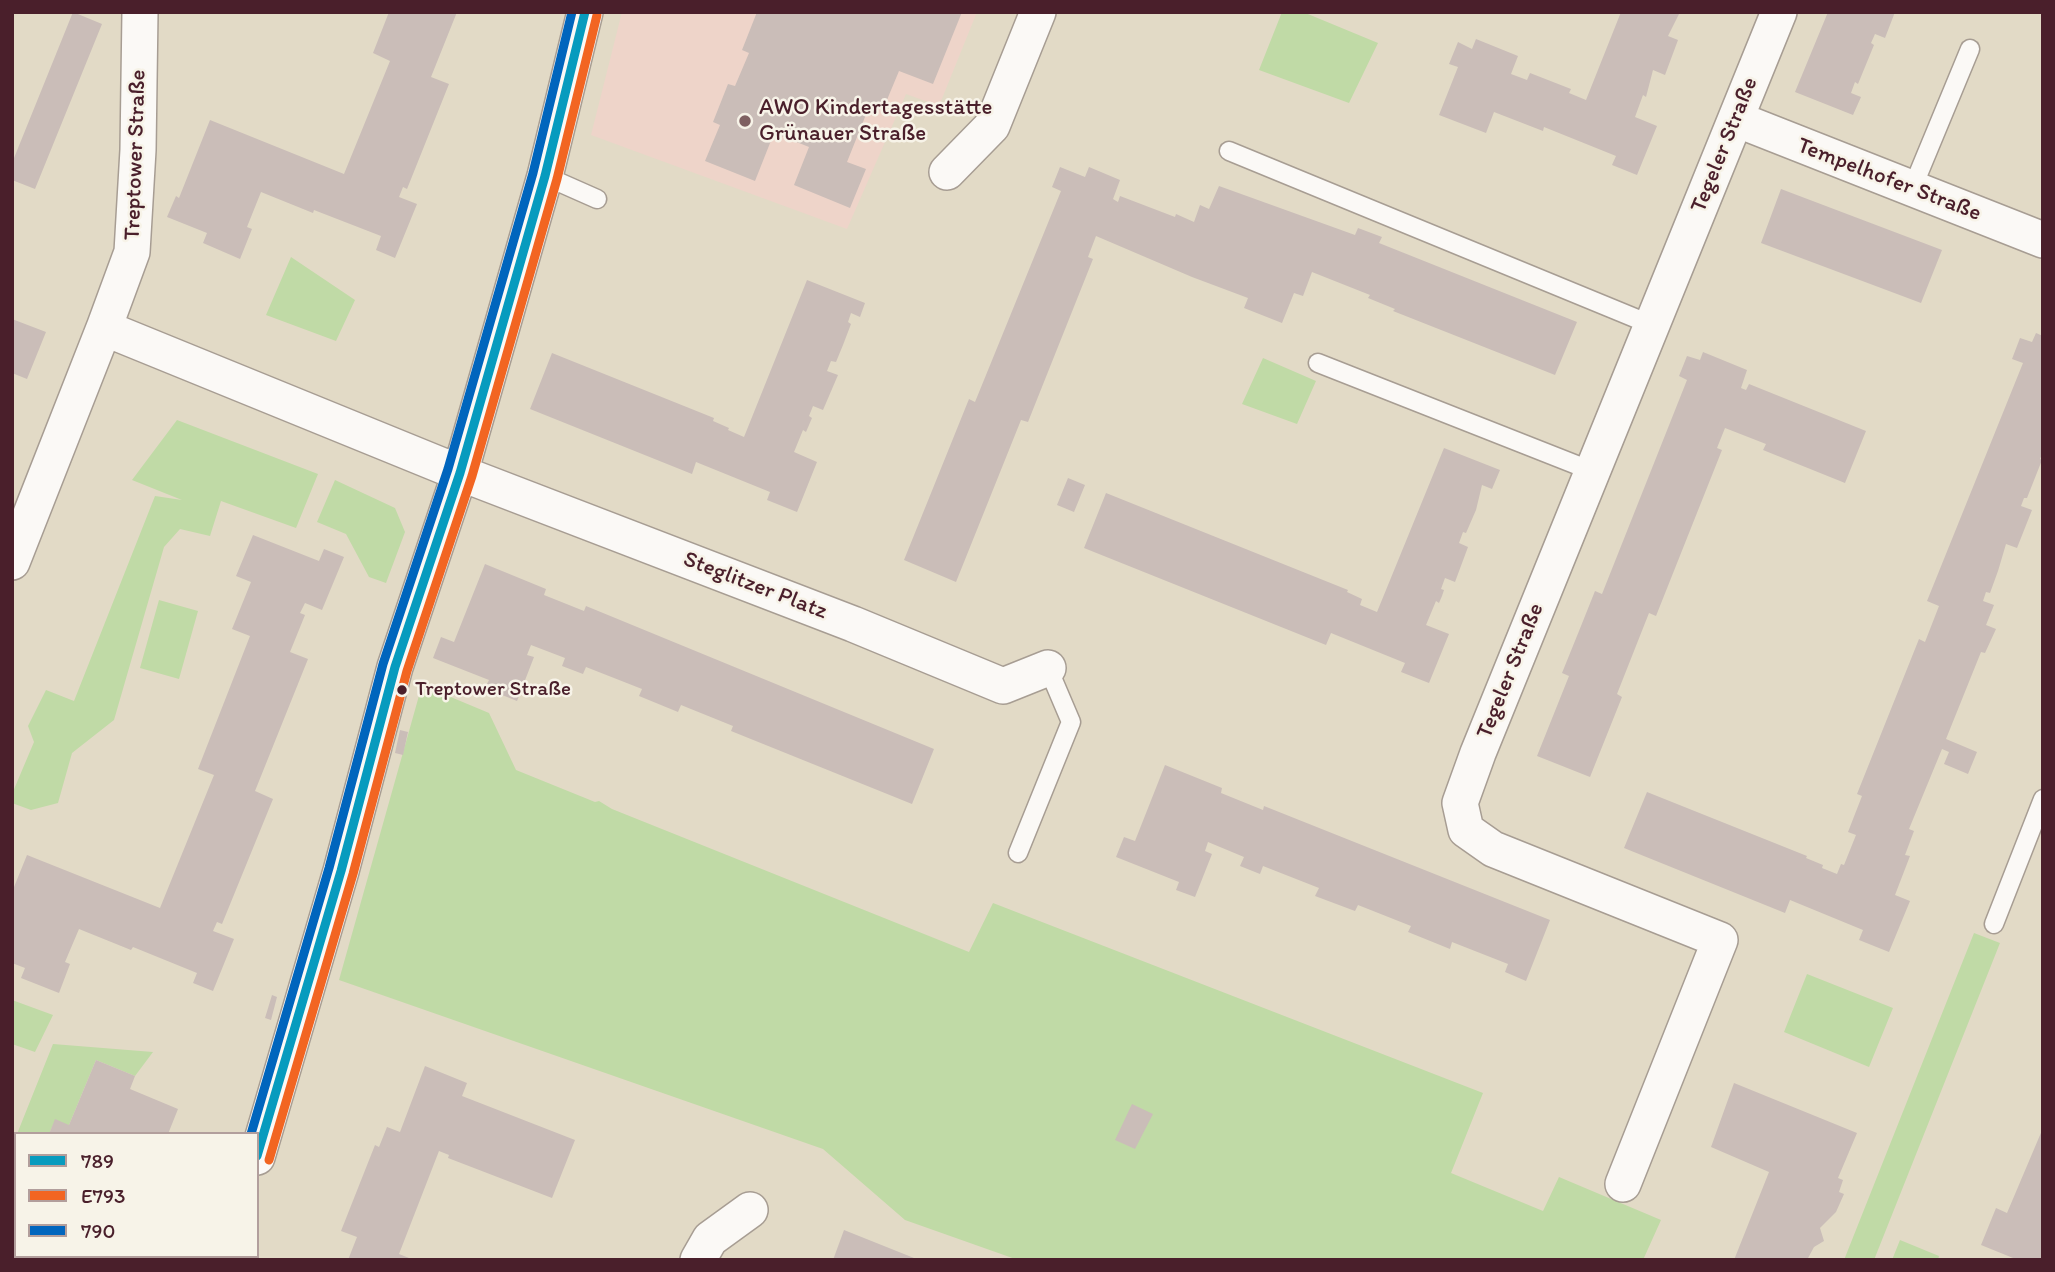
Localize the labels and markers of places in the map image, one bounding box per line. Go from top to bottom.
place label: AWO Kindertagesstätte Grünauer Straße [759,94,992,148]
marker: AWO Kindertagesstätte Grünauer Straße [737,113,753,129]
place label: Treptower Straße [415,677,571,703]
marker: Treptower Straße [395,683,409,697]

